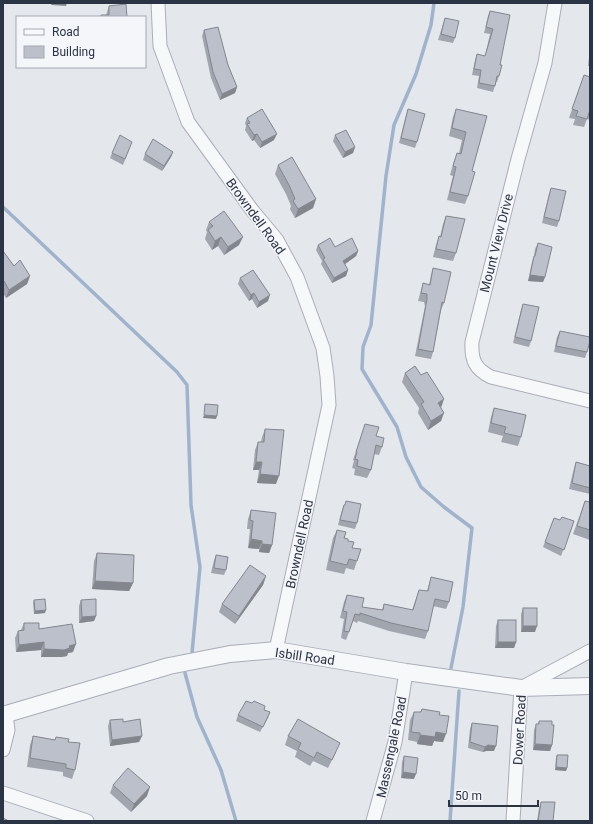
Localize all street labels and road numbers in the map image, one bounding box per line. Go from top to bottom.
street label: Browndell Road [223,175,288,257]
street label: Mount View Drive [477,192,516,294]
street label: Browndell Road [283,498,316,590]
street label: Isbill Road [274,645,336,668]
street label: Massengale Road [373,695,410,799]
street label: Dower Road [510,695,529,765]

